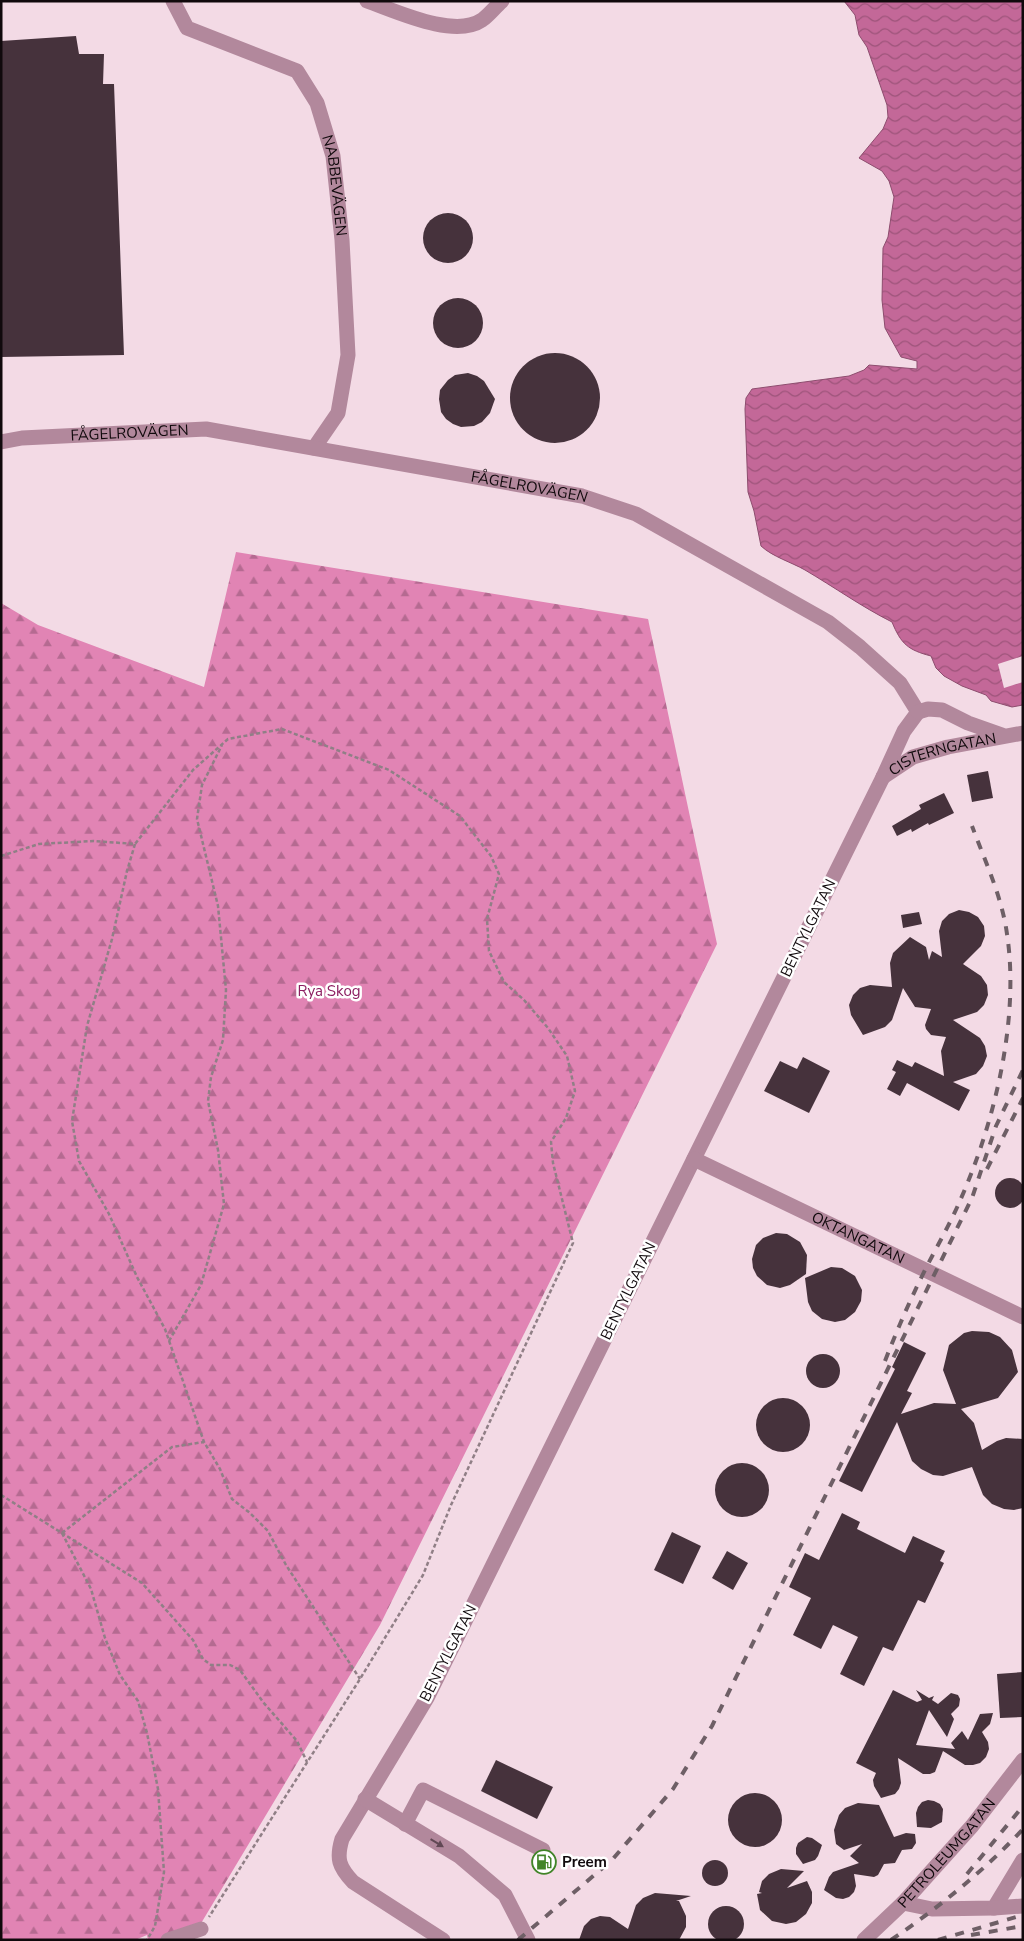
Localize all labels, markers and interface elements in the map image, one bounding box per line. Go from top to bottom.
street label: NABBEVÄGEN [317,132,352,237]
street label: FÅGELROVÄGEN [70,420,189,446]
street label: FÅGELROVÄGEN [469,466,590,507]
street label: CISTERNGATAN [885,728,998,780]
street label: BENTYLGATAN [776,876,840,980]
park label: Rya Skog [297,981,361,1001]
street label: OKTANGATAN [808,1207,908,1269]
street label: BENTYLGATAN [596,1239,660,1343]
street label: BENTYLGATAN [415,1601,481,1705]
street label: PETROLEUMGATAN [893,1794,1000,1912]
one-way arrow [430,1838,443,1847]
fuel station icon: Preem [531,1849,557,1875]
place label: Preem [562,1852,607,1872]

